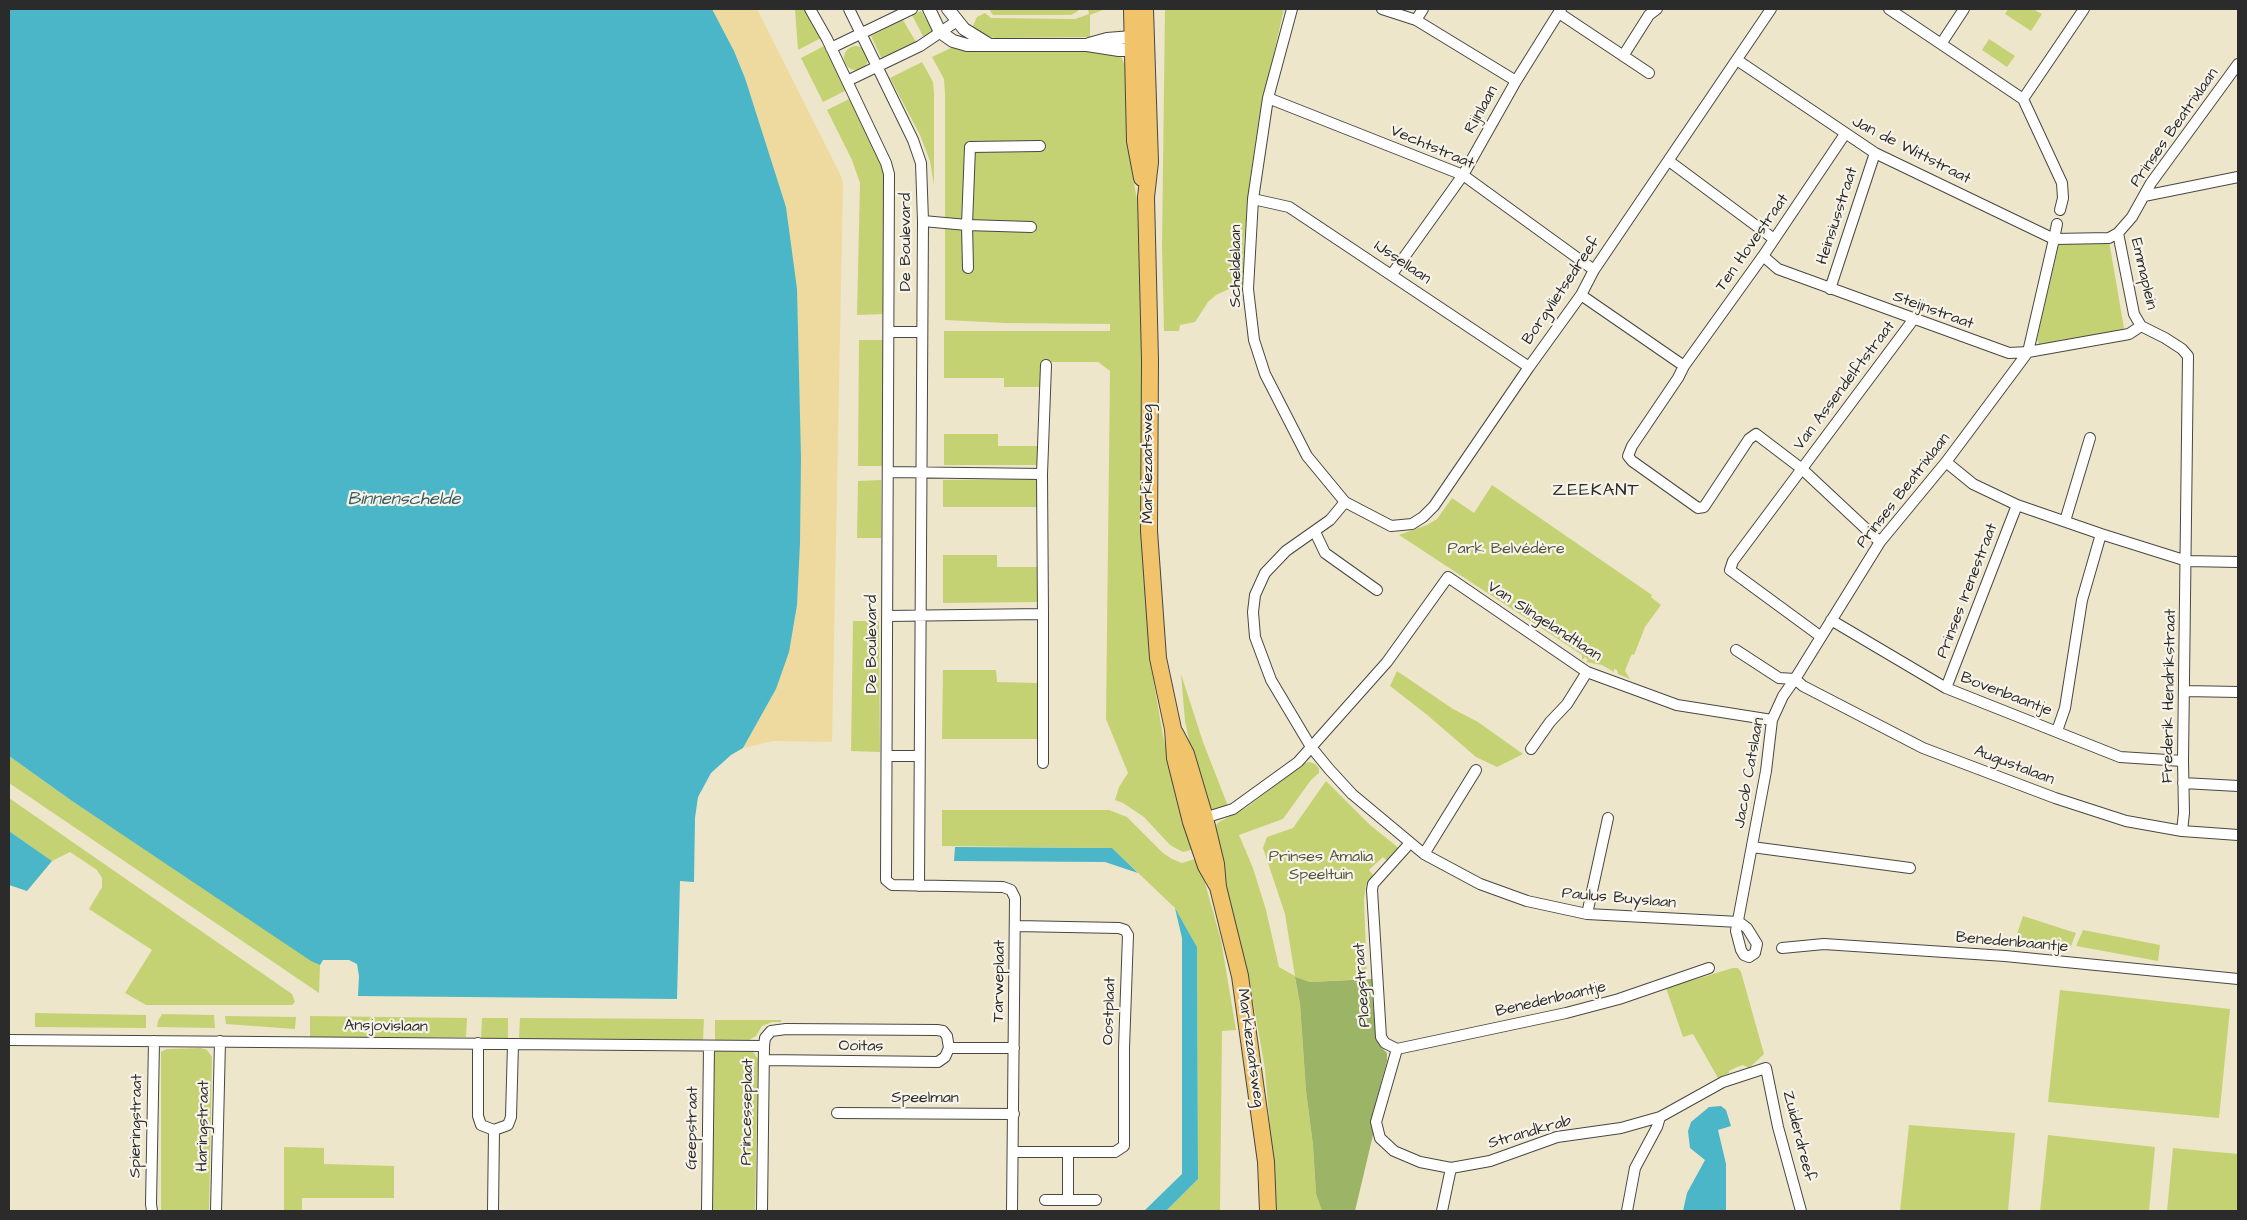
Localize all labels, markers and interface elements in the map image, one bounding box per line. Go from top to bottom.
street label: Prinses Beatrixlaan [2127,65,2223,191]
street label: Rijnlaan [1461,83,1503,137]
street label: Jan de Wittstraat [1848,113,1974,189]
street label: Vechtstraat [1387,122,1477,174]
street label: Heinsiusstraat [1813,165,1863,267]
street label: Ten Hovestraat [1712,190,1794,296]
street label: De Boulevard [897,193,917,291]
street label: Scheldelaan [1227,224,1247,308]
street label: Borgvlietsedreef [1519,233,1605,349]
street label: Emmaplein [2125,236,2161,312]
street label: IJssellaan [1370,237,1434,289]
street label: Steijnstraat [1890,287,1976,335]
street label: Van Assendelftstraat [1790,318,1900,454]
street label: Markiezaatsweg [1139,404,1159,524]
street label: Prinses Beatrixlaan [1853,430,1955,552]
district label: ZEEKANT [1551,480,1641,502]
water label: Binnenschelde [347,489,461,511]
street label: Prinses Irenestraat [1933,521,2003,661]
park label: Park Belvédère [1447,540,1565,560]
street label: Van Slingelandtlaan [1483,578,1605,666]
street label: De Boulevard [863,595,883,693]
street label: Frederik Hendrikstraat [2159,609,2181,783]
street label: Bovenbaantje [1957,669,2055,721]
street label: Jacob Catslaan [1731,716,1769,830]
street label: Augustalaan [1971,742,2057,790]
park label: Prinses Amalia Speeltuin [1269,848,1373,886]
street label: Paulus Buyslaan [1561,884,1677,914]
street label: Benedenbaantje [1955,929,2069,957]
street label: Tarweplaat [990,939,1010,1023]
street label: Ploegstraat [1350,942,1376,1028]
street label: Oostplaat [1099,976,1121,1046]
street label: Benedenbaantje [1494,978,1608,1022]
street label: Markiezaatsweg [1232,987,1268,1109]
street label: Ansjovislaan [344,1017,428,1037]
street label: Ooitas [838,1037,884,1057]
street label: Princesseplaat [737,1058,759,1166]
street label: Spieringstraat [126,1074,148,1178]
street label: Haringstraat [194,1080,214,1172]
street label: Geepstraat [683,1086,703,1170]
street label: Speelman [891,1089,959,1109]
street label: Zuiderdreef [1777,1089,1819,1183]
street label: Strandkrab [1486,1112,1574,1154]

